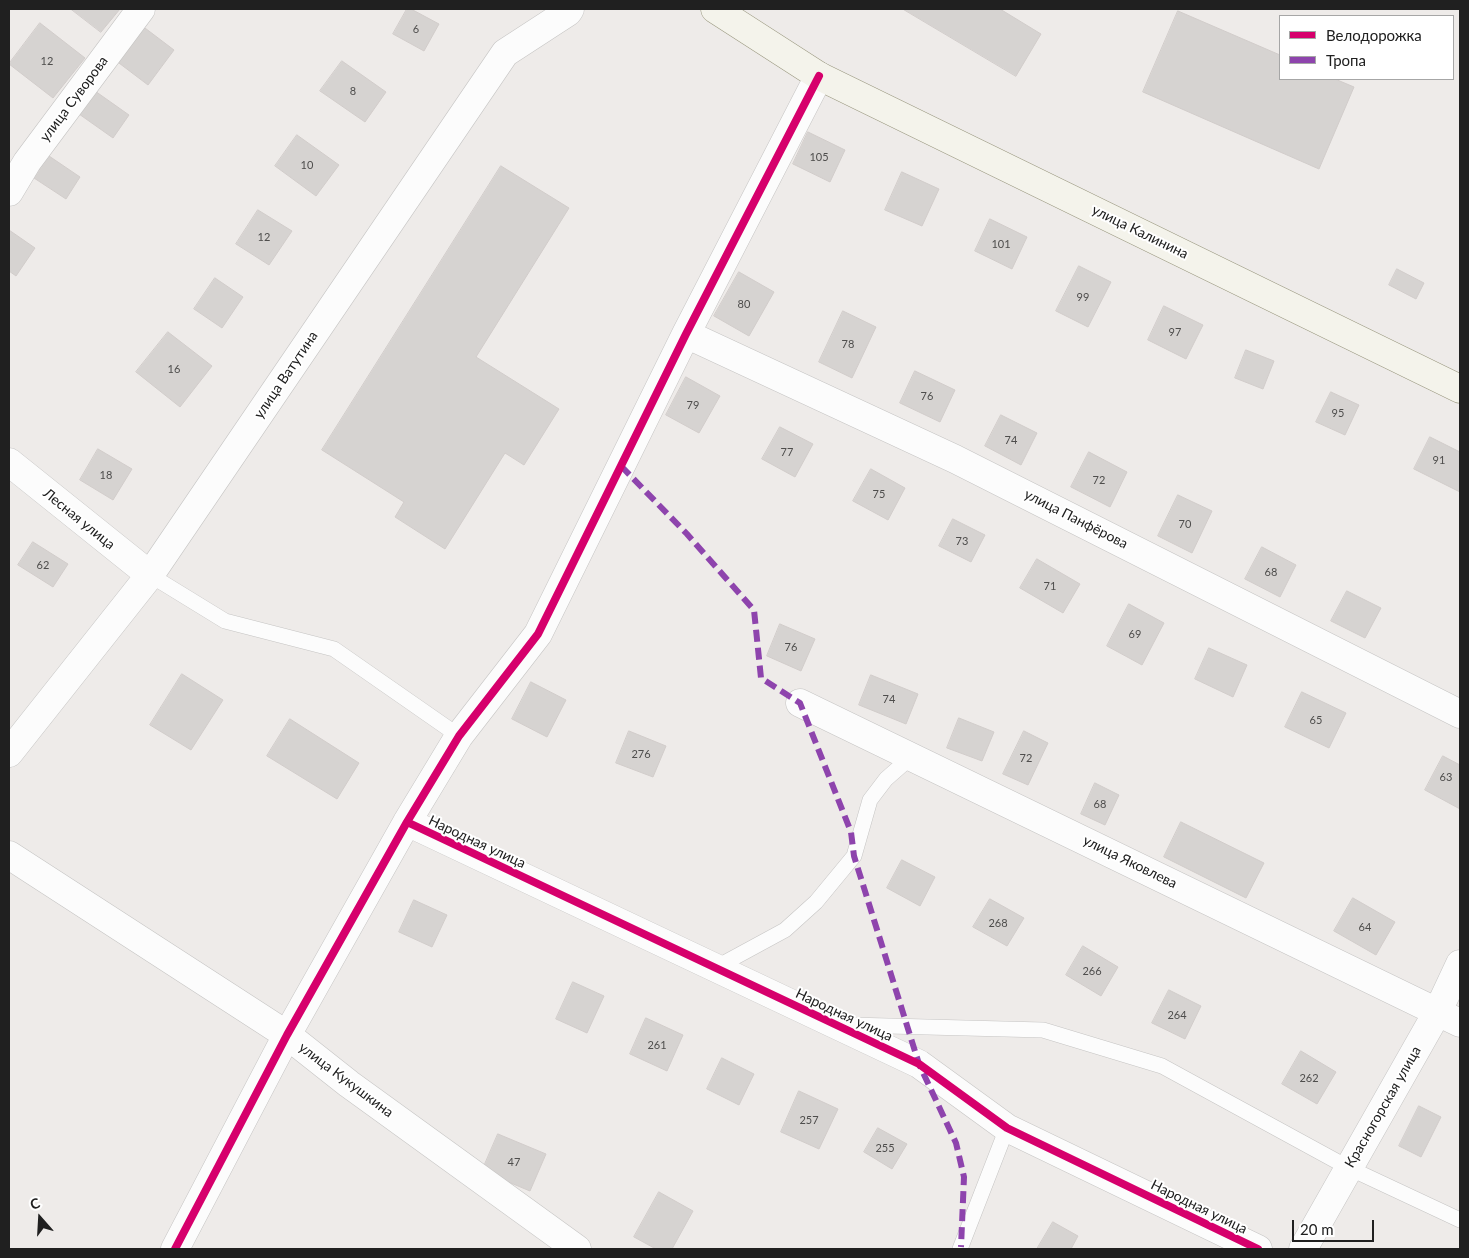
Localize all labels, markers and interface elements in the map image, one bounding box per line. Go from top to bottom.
legend [1279,15,1454,80]
house number: 6 [413,22,419,36]
text: Велодорожка [1326,26,1422,44]
text: Тропа [1326,51,1366,69]
street label: улица Суворова [36,53,112,145]
house number: 12 [41,54,53,68]
house number: 8 [350,84,356,98]
house number: 105 [809,150,829,164]
house number: 10 [301,158,313,172]
street label: улица Калинина [1089,201,1191,263]
house number: 12 [258,230,270,244]
house number: 101 [991,237,1011,251]
house number: 99 [1077,290,1089,304]
house number: 80 [738,297,750,311]
house number: 97 [1169,325,1181,339]
street label: улица Ватутина [251,328,321,422]
house number: 78 [842,337,854,351]
house number: 16 [168,362,180,376]
house number: 76 [921,389,933,403]
house number: 79 [687,398,699,412]
house number: 95 [1332,406,1344,420]
house number: 74 [1005,433,1017,447]
house number: 77 [781,445,793,459]
house number: 91 [1433,453,1445,467]
house number: 18 [100,468,112,482]
house number: 72 [1093,473,1105,487]
street label: Лесная улица [40,485,118,553]
street label: улица Панфёрова [1022,486,1130,552]
house number: 75 [873,487,885,501]
house number: 70 [1179,517,1191,531]
house number: 73 [956,534,968,548]
house number: 62 [37,558,49,572]
house number: 68 [1265,565,1277,579]
house number: 71 [1044,579,1056,593]
house number: 69 [1129,627,1141,641]
house number: 76 [785,640,797,654]
house number: 74 [883,692,895,706]
house number: 65 [1310,713,1322,727]
house number: 276 [631,747,651,761]
house number: 72 [1020,751,1032,765]
house number: 63 [1440,770,1452,784]
house number: 68 [1094,797,1106,811]
street label: Народная улица [426,812,528,872]
street label: улица Яковлева [1080,832,1180,892]
house number: 268 [988,916,1008,930]
house number: 64 [1359,920,1371,934]
house number: 266 [1082,964,1102,978]
street label: Народная улица [793,985,895,1045]
house number: 264 [1167,1008,1187,1022]
house number: 261 [647,1038,667,1052]
street label: улица Кукушкина [295,1039,397,1121]
street label: Красногорская улица [1341,1043,1425,1171]
house number: 262 [1299,1071,1319,1085]
house number: 257 [799,1113,819,1127]
house number: 255 [875,1141,895,1155]
house number: 47 [508,1155,520,1169]
street label: Народная улица [1148,1176,1250,1238]
north arrow [15,1193,65,1243]
text: С [28,1194,42,1213]
scale bar [1294,1210,1376,1242]
text: 20 m [1300,1220,1334,1238]

